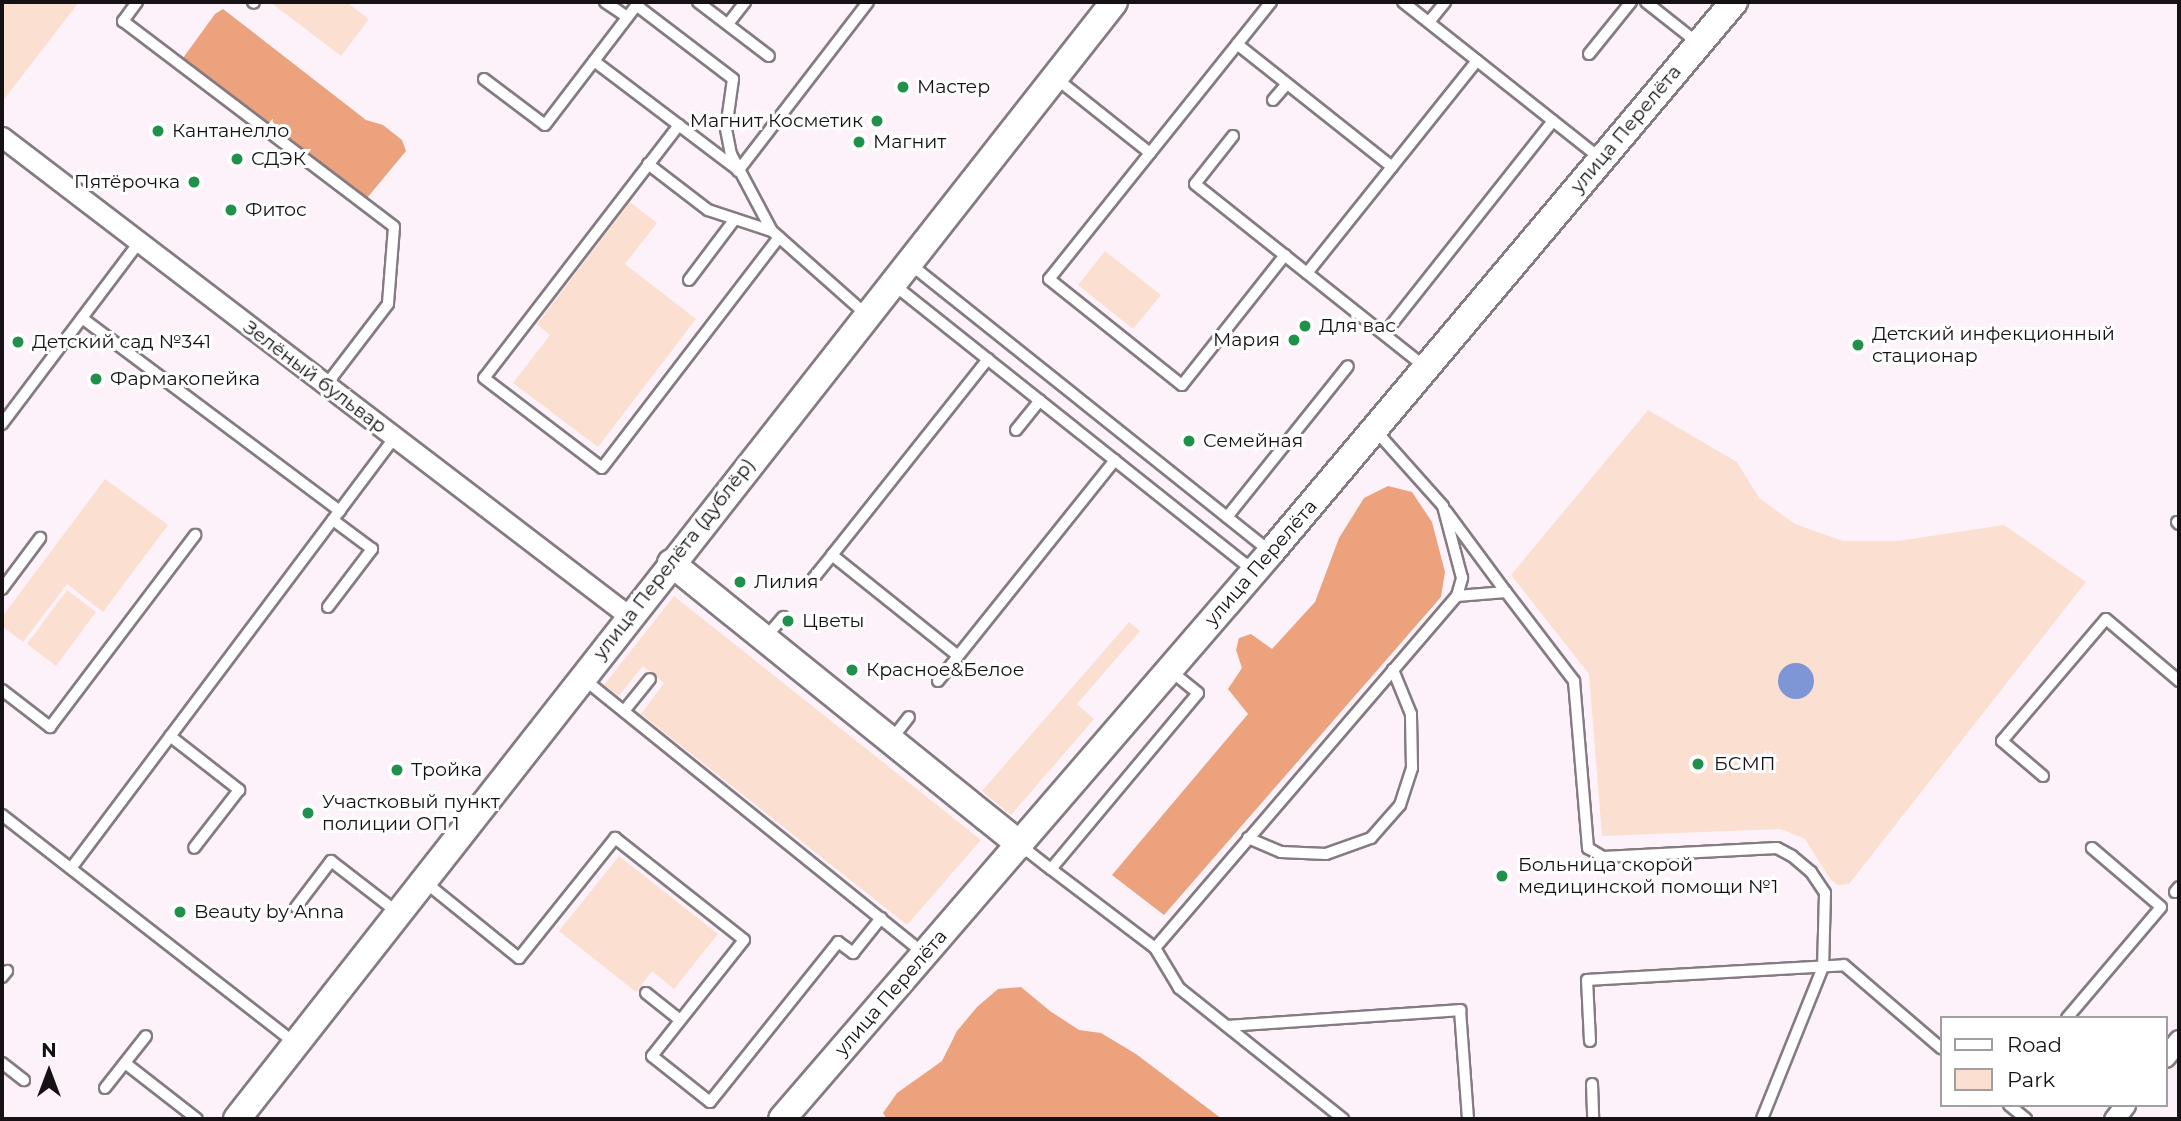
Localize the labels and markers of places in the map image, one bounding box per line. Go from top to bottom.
place label: Мастер [917,76,990,98]
marker: Мастер [895,79,911,95]
place label: Магнит Косметик [690,110,863,132]
marker: Магнит Косметик [869,113,885,129]
place label: Кантанелло [172,120,289,142]
marker: Кантанелло [150,123,166,139]
place label: Магнит [873,131,946,153]
marker: Магнит [851,134,867,150]
place label: СДЭК [251,148,306,170]
marker: СДЭК [229,151,245,167]
place label: Пятёрочка [74,171,180,193]
marker: Пятёрочка [186,174,202,190]
place label: Фитос [245,199,307,221]
marker: Фитос [223,202,239,218]
place label: Для вас [1319,315,1396,337]
marker: Для вас [1297,318,1313,334]
place label: Детский инфекционный стационар [1872,323,2115,367]
place label: Мария [1213,329,1280,351]
place label: Детский сад №341 [32,331,211,353]
marker: Мария [1286,332,1302,348]
marker: Детский сад №341 [10,334,26,350]
marker: Детский инфекционный стационар [1850,337,1866,353]
place label: Фармакопейка [110,368,260,390]
marker: Фармакопейка [88,371,104,387]
place label: Семейная [1203,430,1303,452]
marker: Семейная [1181,433,1197,449]
place label: Лилия [754,571,819,593]
marker: Лилия [732,574,748,590]
place label: Цветы [802,610,864,632]
marker: Цветы [780,613,796,629]
place label: Красное&Белое [866,659,1024,681]
marker: Красное&Белое [844,662,860,678]
place label: БСМП [1714,753,1775,775]
marker: БСМП [1688,754,1708,774]
place label: Тройка [411,759,482,781]
marker: Тройка [389,762,405,778]
place label: Участковый пункт полиции ОП 1 [322,791,500,835]
marker: Участковый пункт полиции ОП 1 [300,805,316,821]
place label: Больница скорой медицинской помощи №1 [1518,854,1778,898]
marker: Больница скорой медицинской помощи №1 [1492,866,1512,886]
place label: Beauty by Anna [194,901,344,923]
marker: Beauty by Anna [172,904,188,920]

